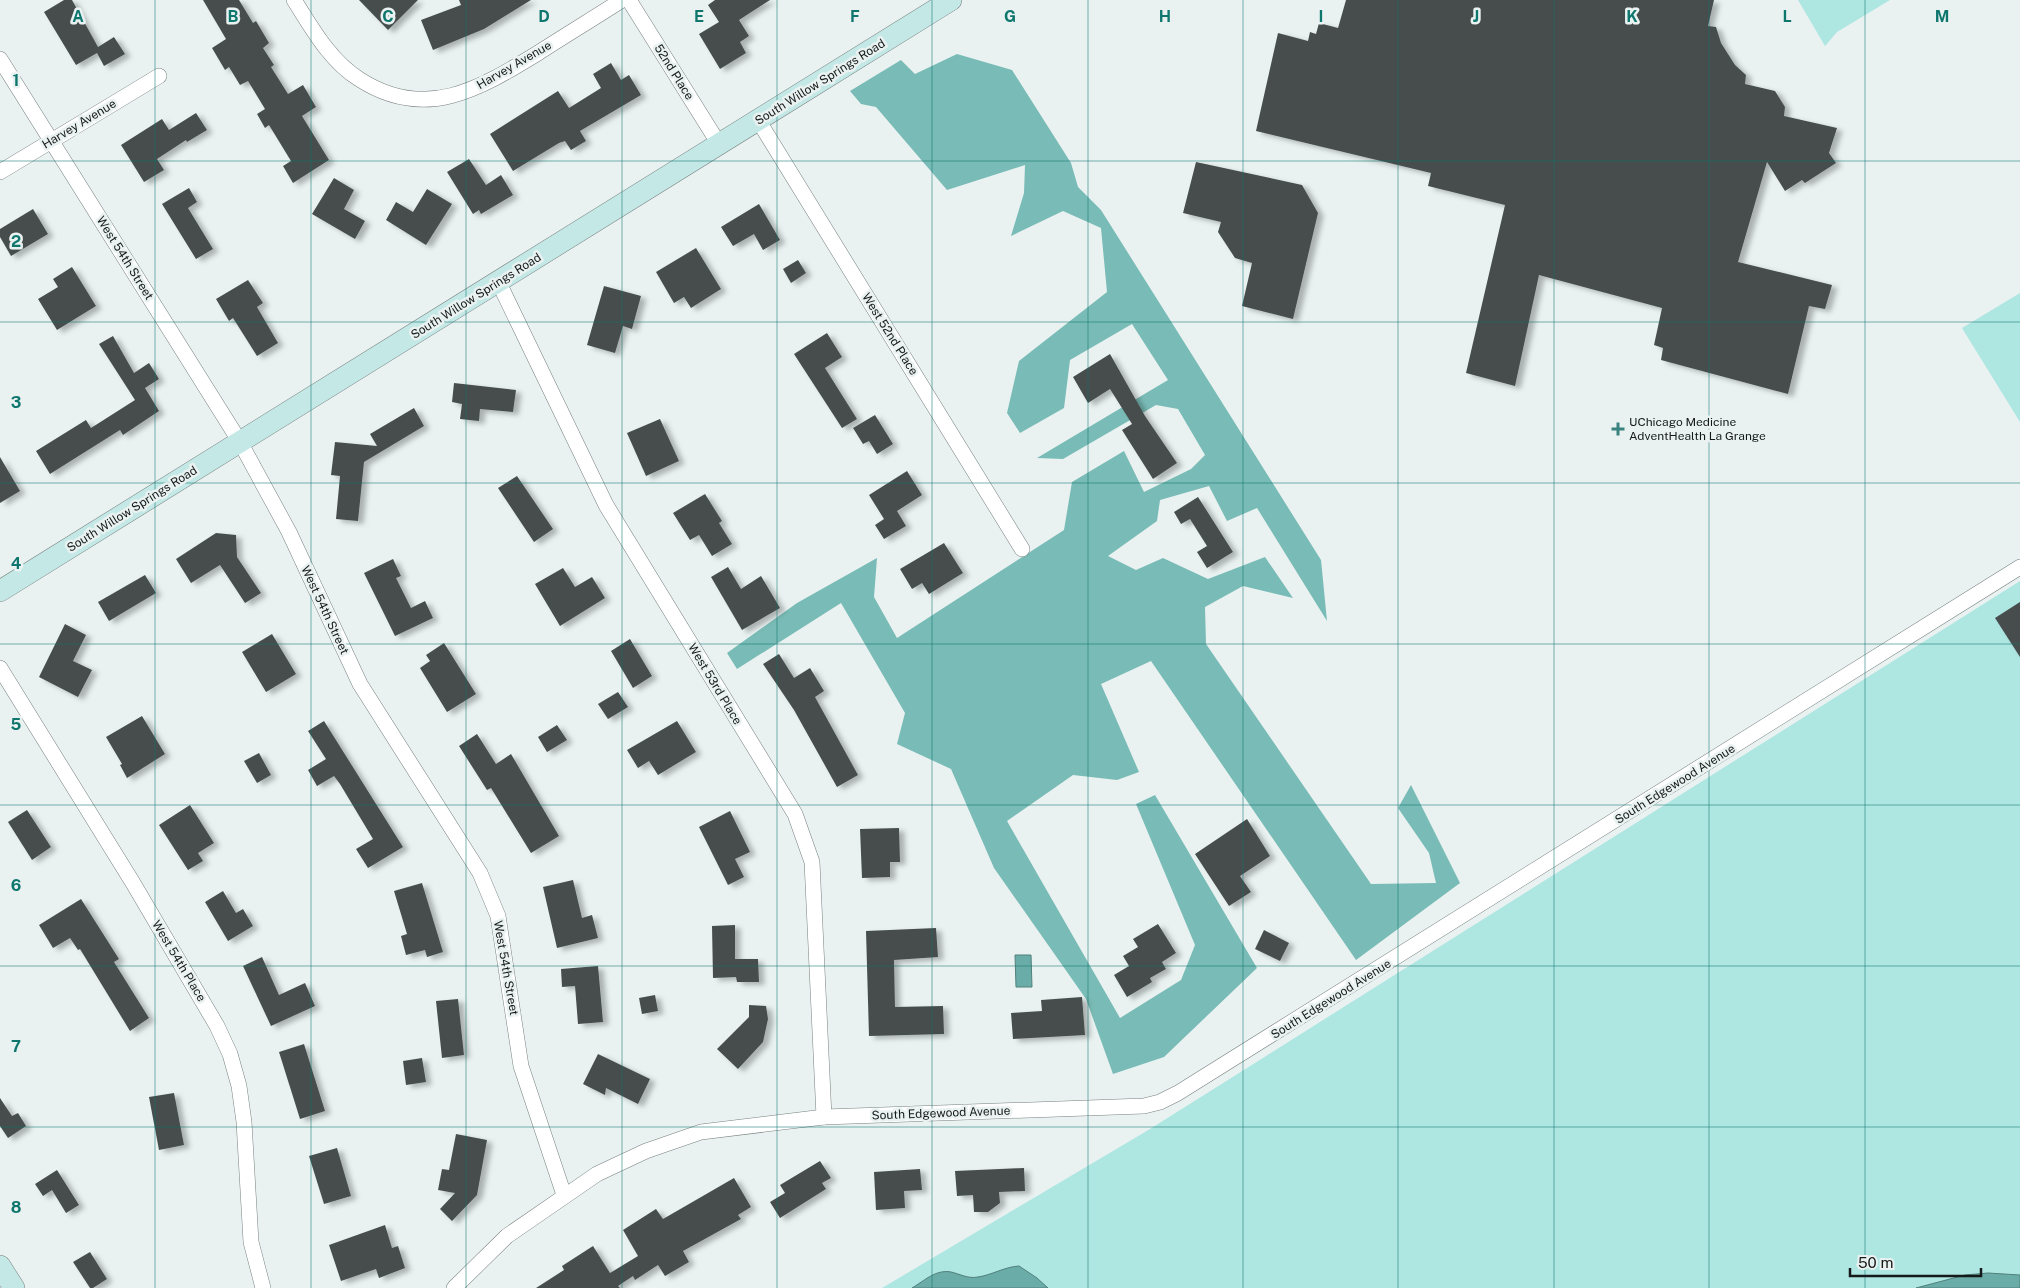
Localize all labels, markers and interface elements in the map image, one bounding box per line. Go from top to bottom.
text: A [72,7,84,26]
text: B [228,7,239,26]
text: C [382,7,394,26]
text: D [538,7,550,26]
text: E [694,7,704,26]
text: F [850,7,860,26]
text: G [1004,7,1016,26]
text: H [1159,7,1171,26]
text: I [1319,7,1323,26]
text: J [1473,7,1479,26]
text: K [1626,7,1638,26]
text: L [1782,7,1792,26]
text: M [1935,7,1949,26]
street label: South Willow Springs Road [752,36,888,128]
street label: Harvey Avenue [474,38,554,92]
street label: 52nd Place [651,42,697,103]
text: 1 [13,71,19,90]
street label: Harvey Avenue [39,96,119,152]
street label: West 54th Street [94,214,157,303]
text: 2 [11,232,21,251]
street label: South Willow Springs Road [408,250,544,342]
street label: West 52nd Place [859,290,921,378]
text: 3 [11,393,21,412]
place label: UChicago Medicine AdventHealth La Grange [1629,415,1766,443]
marker: UChicago Medicine AdventHealth La Grange [1611,422,1625,436]
street label: South Willow Springs Road [64,463,200,555]
text: 4 [11,554,22,573]
street label: West 54th Street [298,564,352,657]
street label: West 53rd Place [685,641,745,727]
text: 5 [11,715,22,734]
street label: South Edgewood Avenue [1612,741,1738,827]
text: 6 [11,876,21,895]
street label: West 54th Place [149,918,209,1004]
street label: West 54th Street [491,920,521,1017]
street label: South Edgewood Avenue [1268,956,1394,1042]
text: 7 [11,1037,21,1056]
street label: South Edgewood Avenue [871,1104,1011,1122]
text: 8 [11,1198,22,1217]
scale bar [1850,1246,1981,1278]
text: 50 m [1858,1254,1893,1271]

